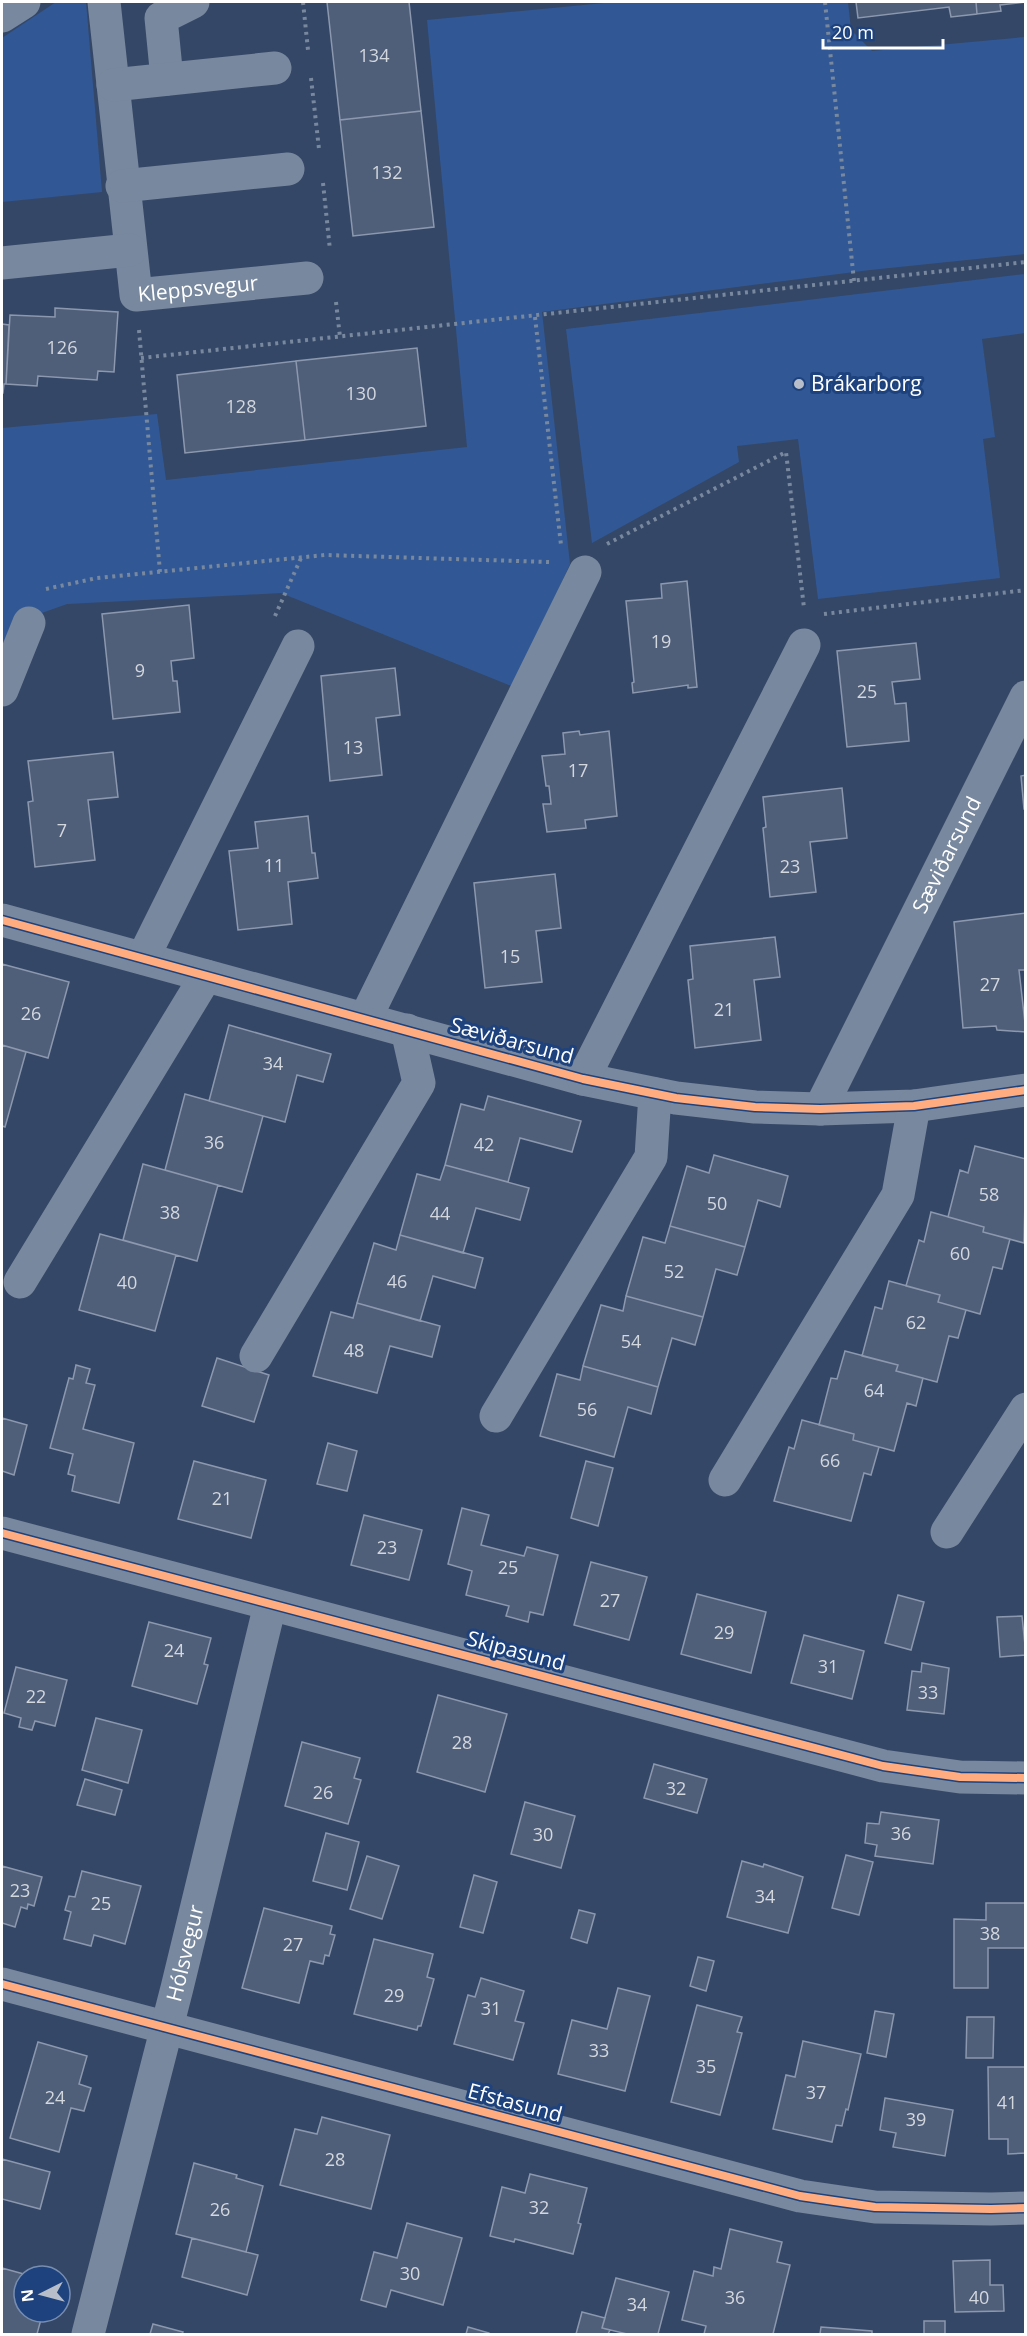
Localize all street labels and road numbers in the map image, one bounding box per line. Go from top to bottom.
street label: Kleppsvegur [136,268,260,308]
street label: Sæviðarsund [905,791,987,918]
street label: Sæviðarsund [447,1010,577,1070]
street label: Skipasund [464,1623,569,1677]
street label: Hólsvegur [159,1901,210,2004]
street label: Efstasund [465,2076,565,2128]

